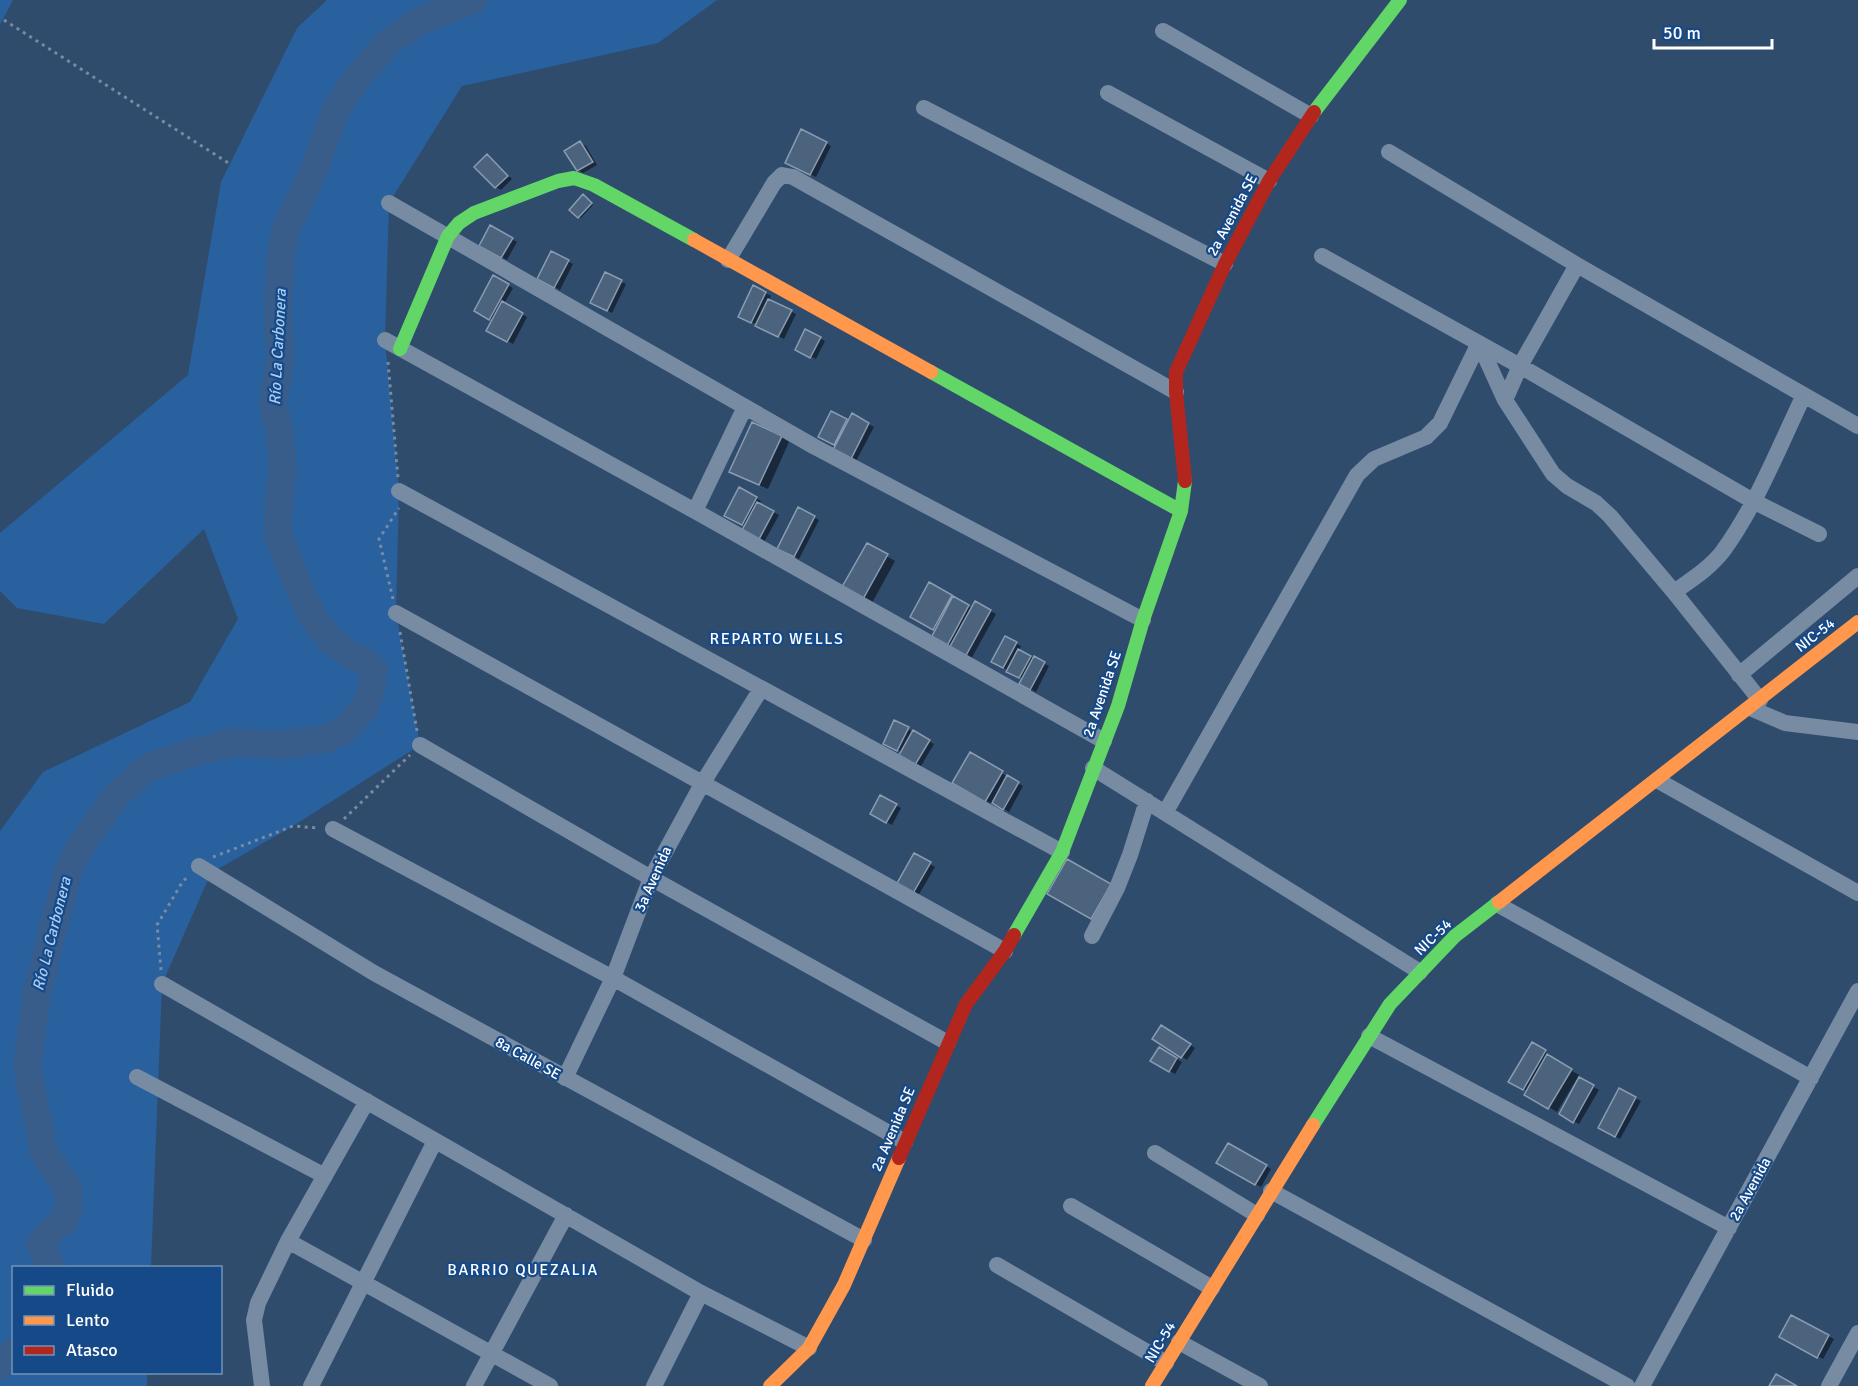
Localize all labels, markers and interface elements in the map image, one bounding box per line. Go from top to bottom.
scale bar [1654,12,1772,50]
text: 50 m [1663,22,1701,44]
street label: 2a Avenida SE [1203,171,1261,259]
water label: Río La Carbonera [265,287,291,406]
street label: NIC-54 [1792,614,1838,656]
district label: REPARTO WELLS [710,629,844,649]
street label: 2a Avenida SE [1079,649,1125,739]
street label: 3a Avenida [631,843,675,915]
water label: Río La Carbonera [28,874,76,993]
street label: NIC-54 [1411,915,1455,959]
street label: 8a Calle SE [492,1033,564,1083]
street label: 2a Avenida SE [867,1084,919,1174]
street label: 2a Avenida [1725,1154,1775,1224]
district label: BARRIO QUEZALIA [447,1260,599,1280]
legend [12,1266,222,1374]
text: Fluido [66,1279,114,1301]
text: Lento [66,1309,109,1331]
street label: NIC-54 [1141,1318,1179,1366]
text: Atasco [66,1339,118,1361]

